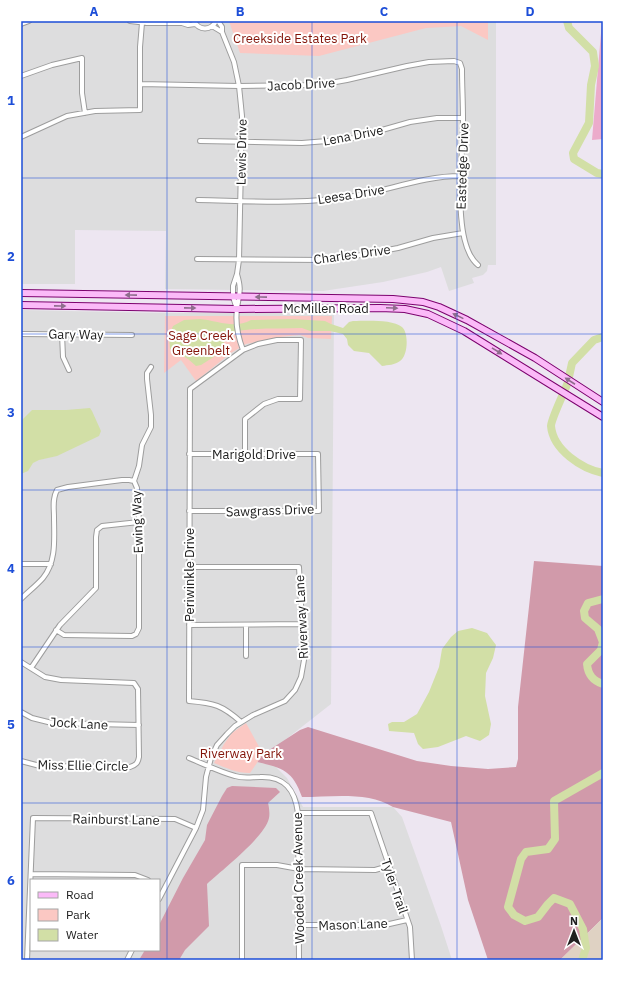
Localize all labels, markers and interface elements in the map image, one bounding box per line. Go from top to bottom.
text: A [90,3,99,20]
text: B [236,3,245,20]
text: C [380,3,389,20]
text: D [525,3,535,20]
park label: Creekside Estates Park [233,30,367,47]
street label: Jacob Drive [267,74,335,95]
text: 1 [7,92,15,109]
street label: Lewis Drive [232,119,251,185]
street label: Lena Drive [321,121,385,150]
street label: Eastedge Drive [452,122,473,210]
street label: Leesa Drive [317,181,386,208]
street label: Charles Drive [313,241,392,268]
text: 2 [7,248,15,265]
one-way arrow [124,292,137,298]
one-way arrow [254,294,267,300]
street label: McMillen Road [283,300,369,317]
one-way arrow [54,303,67,309]
one-way arrow [184,305,197,311]
one-way arrow [386,305,398,312]
one-way arrow [452,313,463,319]
street label: Gary Way [48,326,104,343]
park label: Sage Creek Greenbelt [168,327,234,359]
one-way arrow [492,347,502,355]
one-way arrow [565,377,575,385]
text: 3 [7,404,15,421]
street label: Marigold Drive [212,446,296,463]
street label: Ewing Way [128,490,147,554]
street label: Sawgrass Drive [225,500,315,521]
street label: Periwinkle Drive [181,528,198,622]
text: 4 [7,560,15,577]
street label: Riverway Lane [291,575,312,659]
street label: Jock Lane [49,713,109,734]
text: 5 [7,716,15,733]
park label: Riverway Park [200,745,282,762]
street label: Miss Ellie Circle [37,756,129,775]
street label: Rainburst Lane [72,810,160,829]
street label: Wooded Creek Avenue [289,812,308,944]
street label: Tyler Trail [377,856,412,916]
text: 6 [7,872,15,889]
legend [30,879,160,951]
text: Road [66,887,94,902]
text: Park [66,907,91,922]
north arrow [554,911,594,951]
text: N [570,914,578,928]
street label: Mason Lane [318,915,388,934]
text: Water [66,927,99,942]

